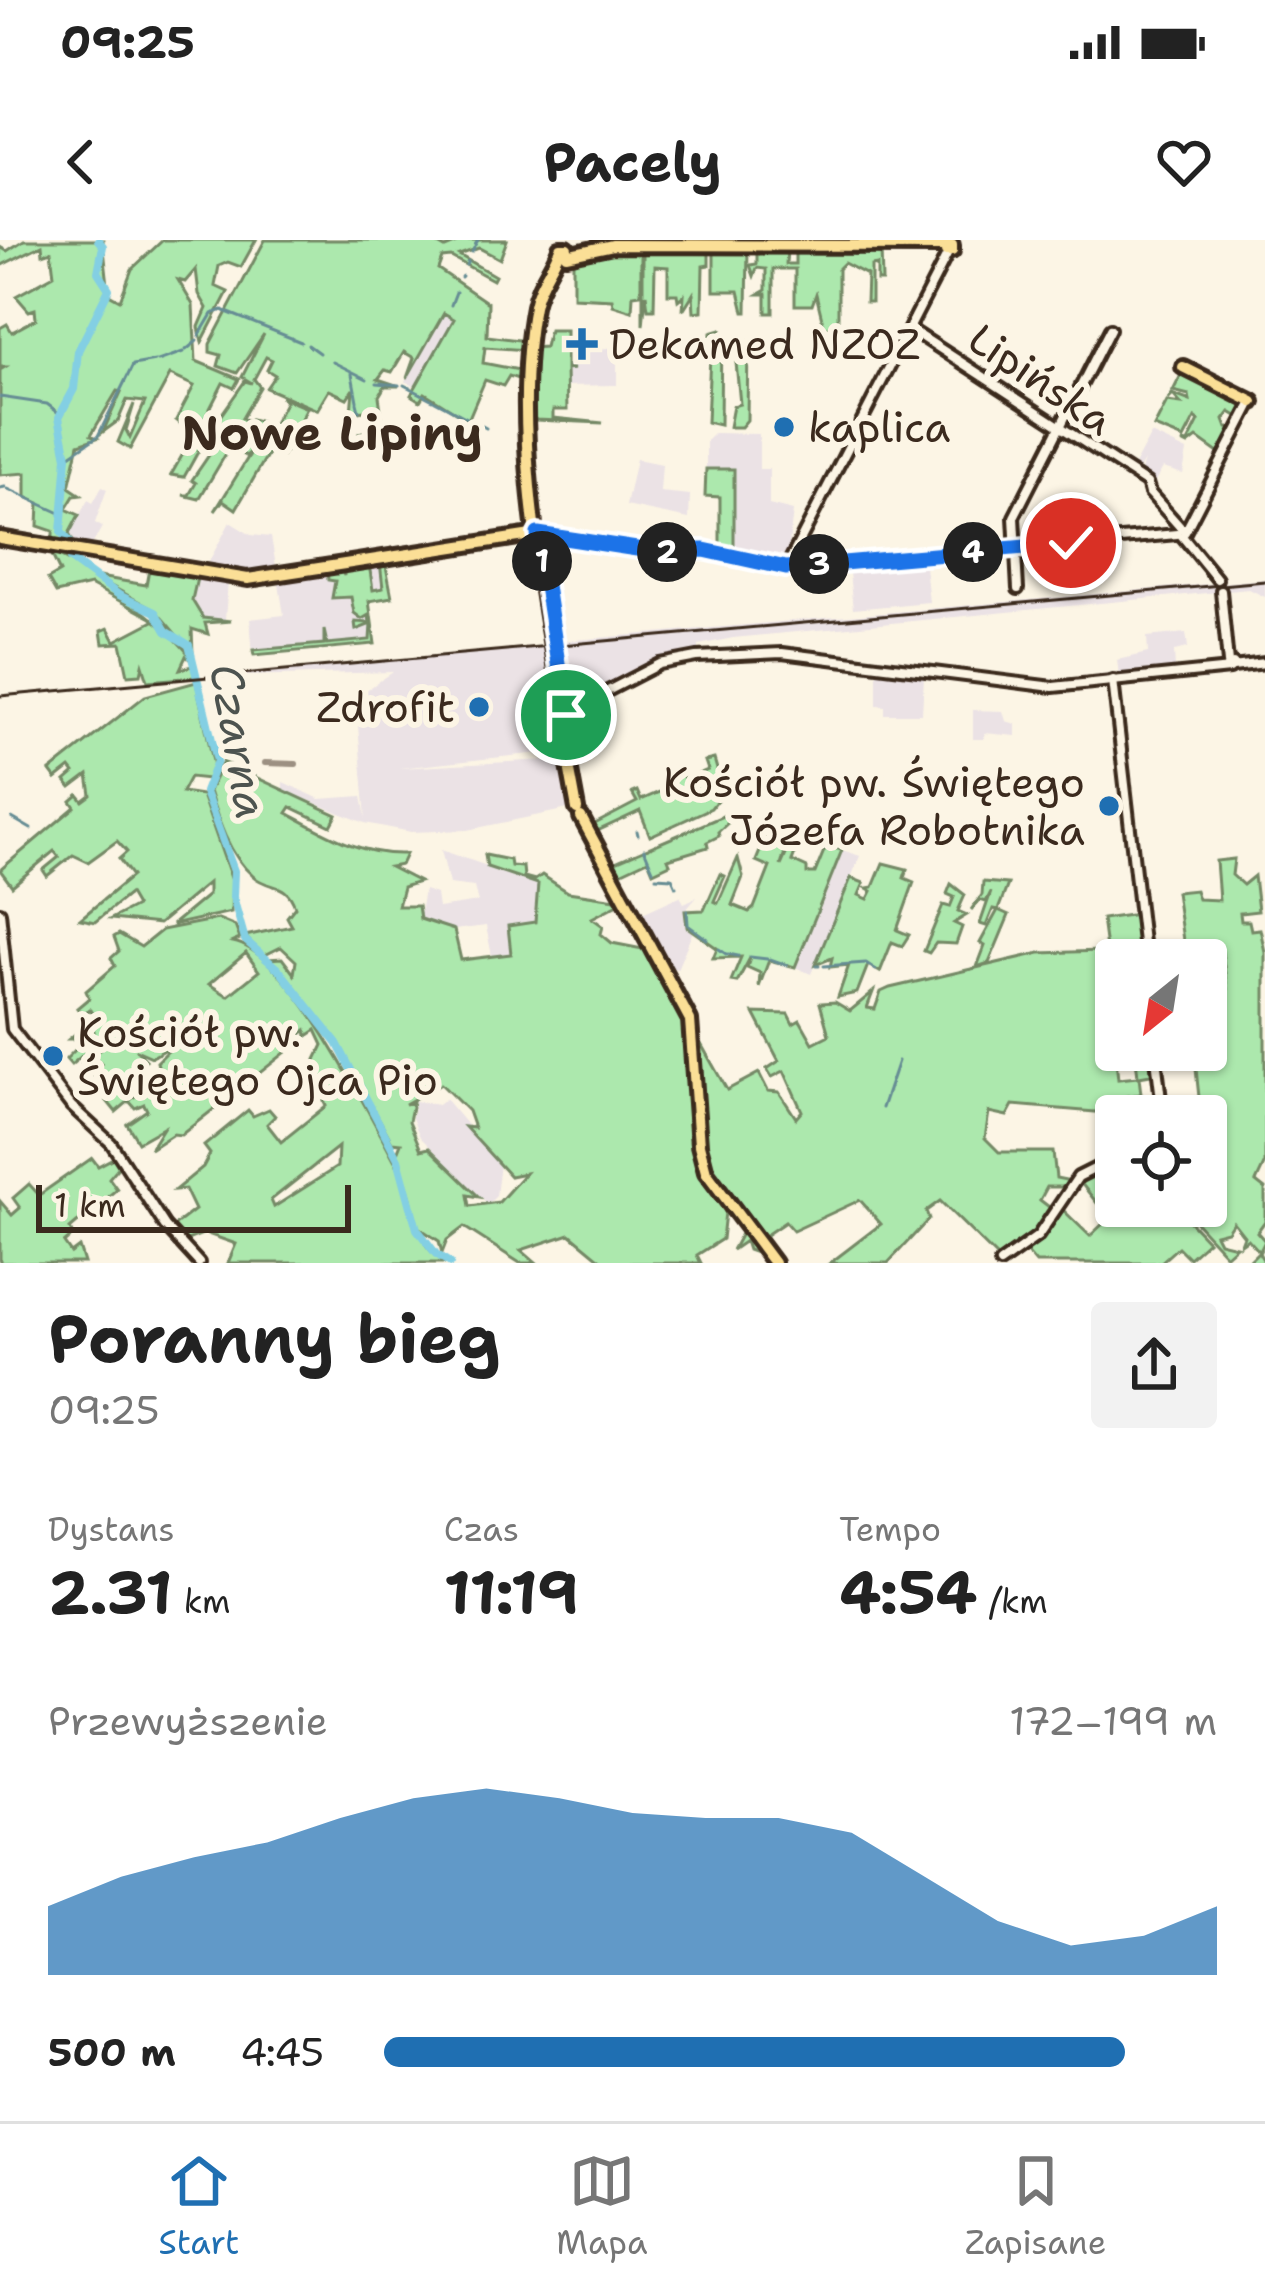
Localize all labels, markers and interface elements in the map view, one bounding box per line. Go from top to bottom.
text: 09:25 [60,12,195,72]
text: Pacely [543,126,722,198]
icon: back [48,129,114,195]
icon: heart [1151,129,1217,195]
street label: Lipińska [958,310,1124,448]
place label: Dekamed NZOZ [609,316,921,372]
marker: Dekamed NZOZ [566,328,598,360]
place label: kaplica [808,399,951,455]
district label: Nowe Lipiny [181,401,483,465]
marker: kaplica [771,414,797,440]
pin [1020,492,1122,594]
icon: check [1038,510,1104,576]
pin: 2 [637,522,697,582]
pin: 4 [943,522,1003,582]
text: 2 [655,529,679,574]
text: 4 [961,529,985,574]
pin: 1 [512,531,572,591]
pin: 3 [789,534,849,594]
text: 1 [534,538,550,583]
text: 3 [807,541,831,586]
water label: Czarna [196,659,282,823]
pin [515,664,617,766]
place label: Zdrofit [316,679,455,735]
icon: arrive [533,682,599,748]
marker: Zdrofit [466,694,492,720]
place label: Kościół pw. Świętego Józefa Robotnika [663,754,1085,858]
marker: Kościół pw. Świętego Józefa Robotnika [1096,793,1122,819]
north arrow [1095,939,1227,1071]
map controls [1095,939,1227,1227]
place label: Kościół pw. Świętego Ojca Pio [77,1004,438,1108]
marker: Kościół pw. Świętego Ojca Pio [40,1043,66,1069]
button: locate [1095,1095,1227,1227]
scale bar [36,1179,351,1232]
text: 1 km [54,1183,126,1228]
text: Poranny bieg [48,1295,500,1383]
button: share [1091,1302,1217,1428]
text: 09:25 [48,1384,160,1436]
text: Dystans [48,1507,175,1552]
text: Czas [444,1507,519,1552]
text: Tempo [839,1507,941,1552]
text: 2.31 [48,1552,172,1632]
text: 11:19 [444,1552,579,1632]
text: 4:54 [839,1552,977,1632]
text: km [172,1579,230,1624]
text: /km [977,1579,1048,1624]
text: Przewyższenie [48,1695,328,1747]
text: 172–199 m [1009,1695,1217,1747]
text: 500 m [48,2026,176,2078]
text: 4:45 [240,2026,324,2078]
tab: Start [159,2148,239,2265]
tab: Mapa [556,2148,648,2265]
tab: Zapisane [965,2148,1106,2265]

